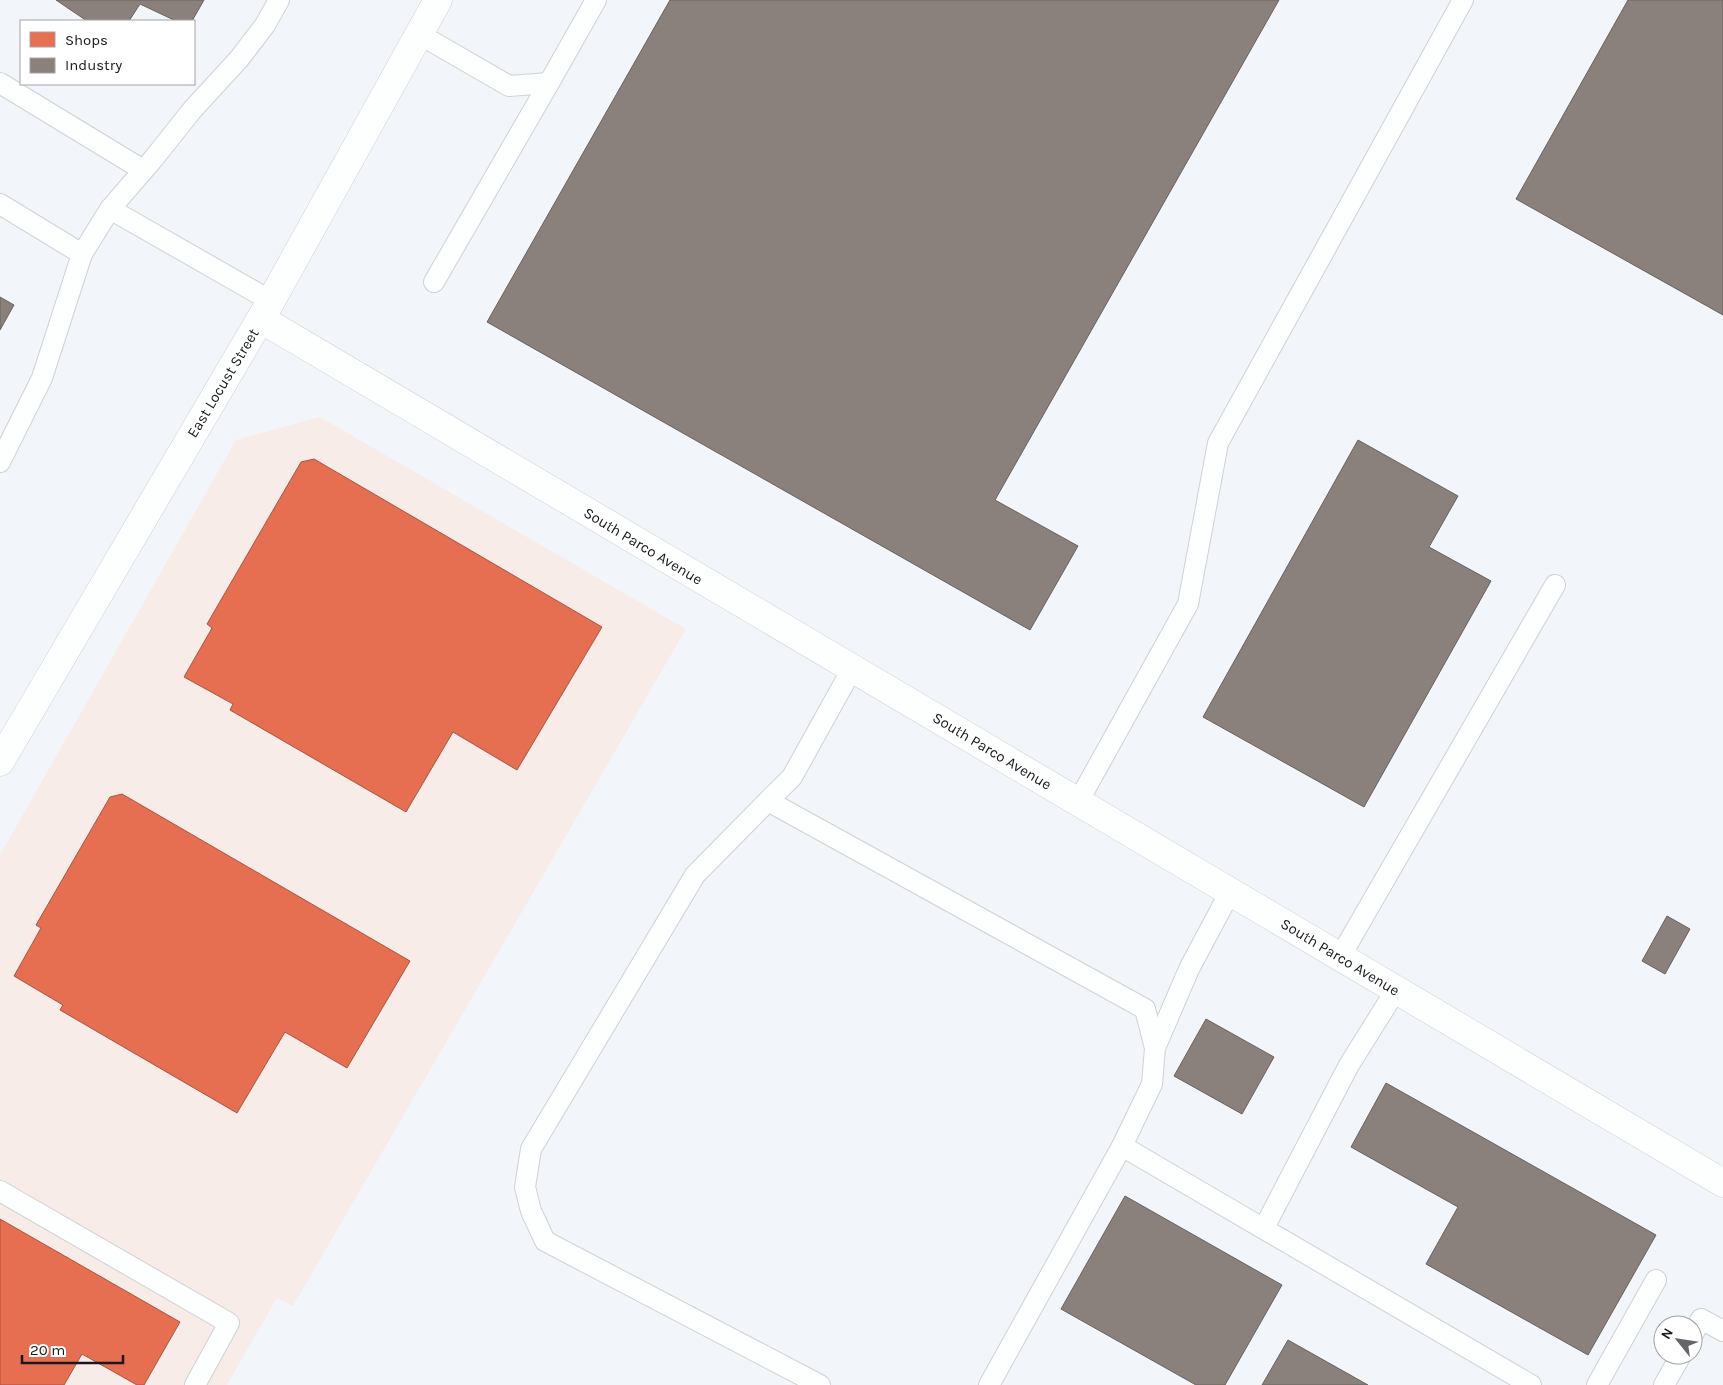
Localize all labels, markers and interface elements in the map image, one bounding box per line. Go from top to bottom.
legend [20,20,195,85]
text: Shops [65,31,108,49]
text: Industry [65,56,122,74]
street label: East Locust Street [183,325,263,441]
street label: South Parco Avenue [580,503,706,589]
street label: South Parco Avenue [929,708,1055,794]
street label: South Parco Avenue [1277,914,1403,1000]
north arrow [1653,1315,1703,1365]
text: N [1657,1325,1677,1342]
scale bar [22,1332,124,1364]
text: 20 m [30,1341,65,1359]

